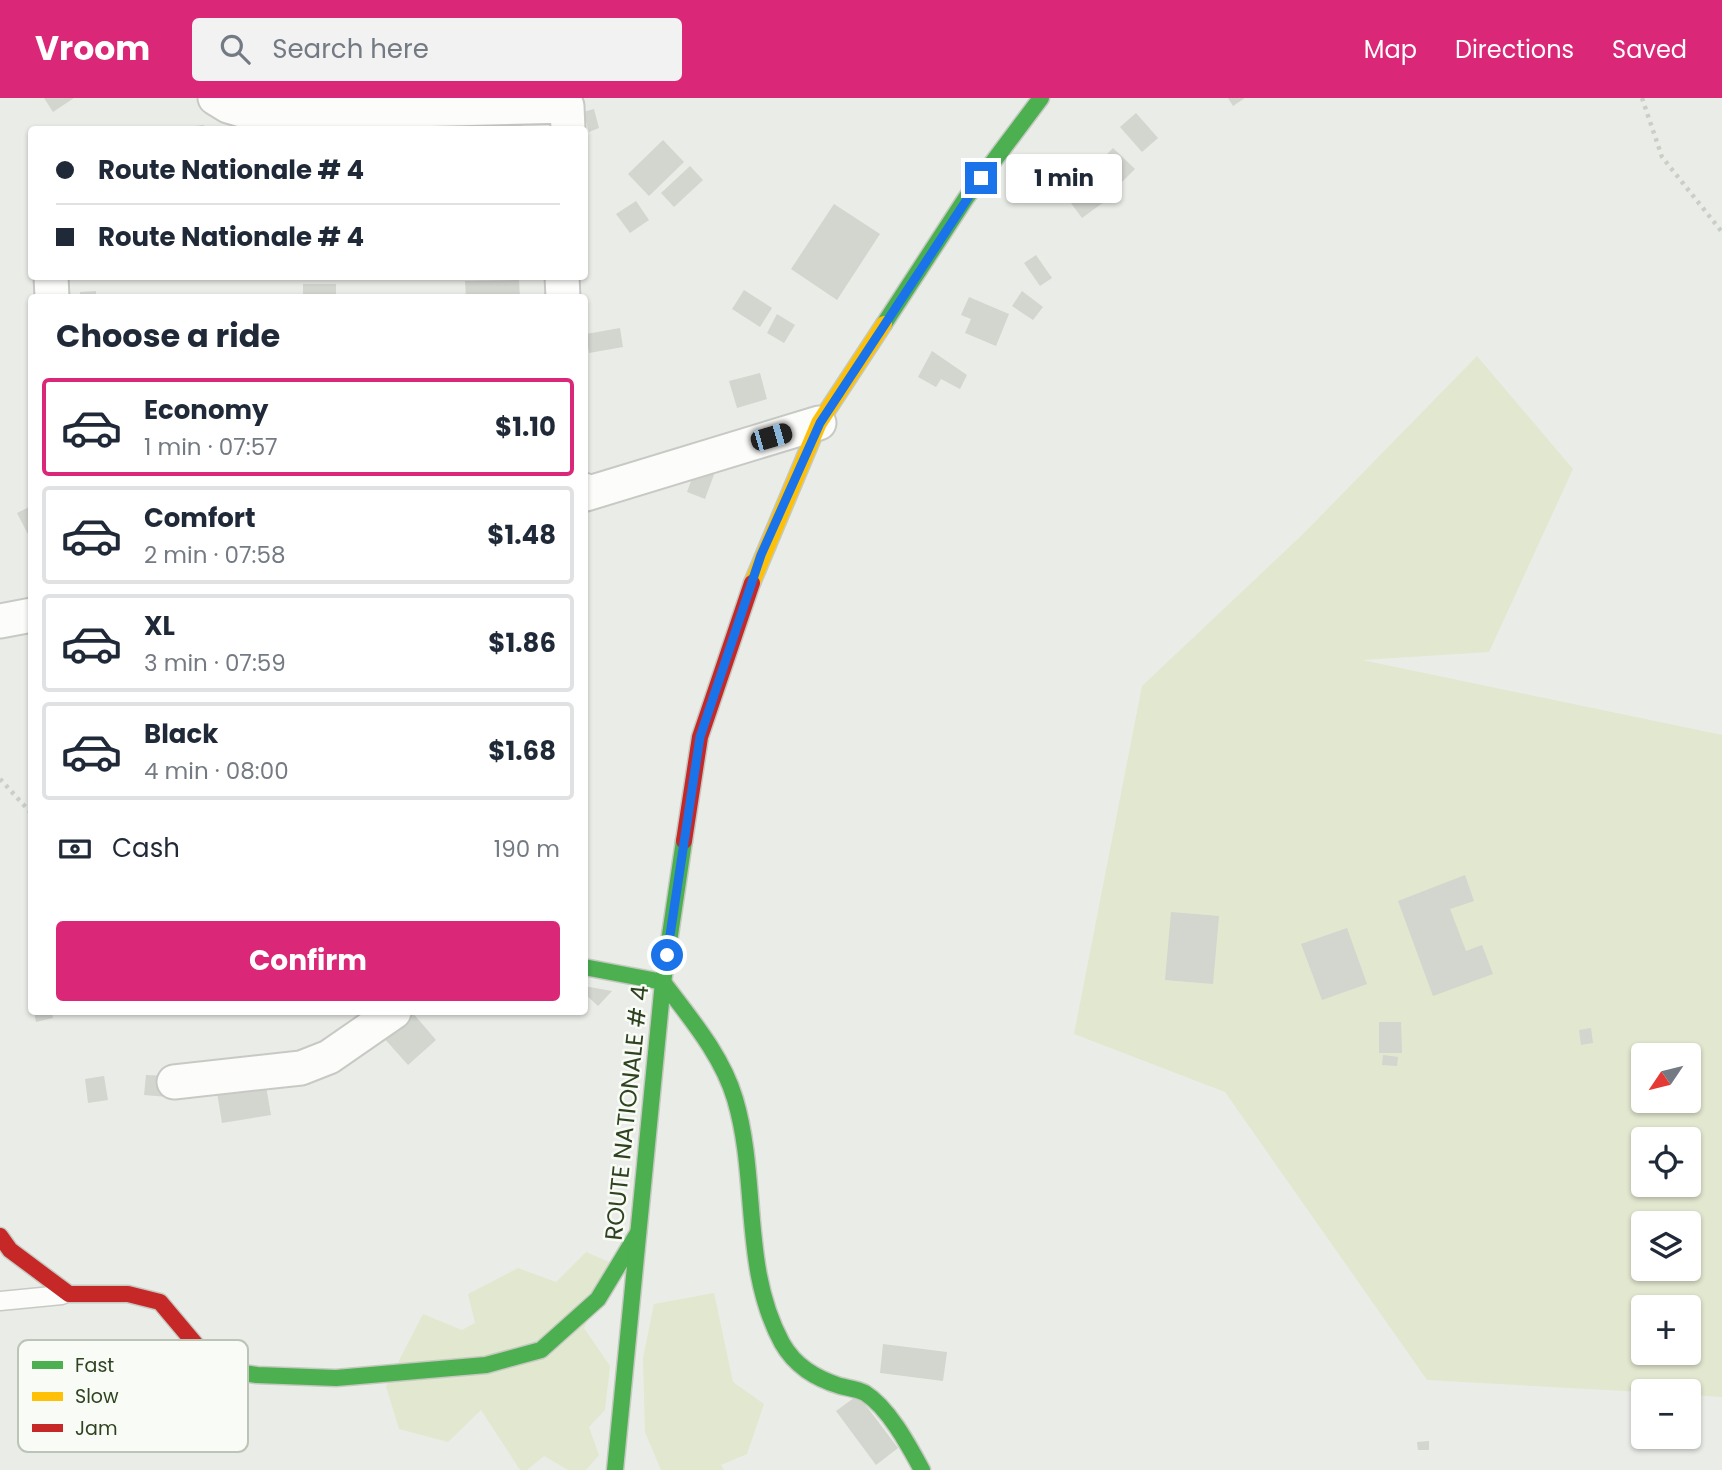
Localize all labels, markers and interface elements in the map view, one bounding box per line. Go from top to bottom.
search box [192,18,682,81]
text: Vroom [35,25,150,72]
icon: search [216,30,254,68]
text: Search here [272,31,429,67]
text: Map [1364,33,1417,66]
text: Directions [1455,33,1574,66]
text: Saved [1612,33,1687,66]
text: Route Nationale # 4 [98,152,364,188]
callout: 1 min [1006,154,1121,202]
route end [965,162,997,194]
text: 1 min [1034,162,1094,194]
text: Route Nationale # 4 [98,219,364,255]
text: Choose a ride [56,313,280,358]
text: Economy [144,392,268,428]
icon: car [60,396,123,459]
text: $1.10 [495,409,556,445]
car [748,421,795,453]
text: 1 min · 07:57 [144,431,278,463]
text: Comfort [144,500,256,536]
icon: car [60,504,123,567]
text: $1.48 [487,517,556,553]
text: 2 min · 07:58 [144,539,285,571]
text: XL [144,608,175,644]
icon: car [60,612,123,675]
text: $1.86 [488,625,556,661]
text: 3 min · 07:59 [144,647,286,679]
text: Black [144,716,218,752]
icon: car [60,720,123,783]
text: $1.68 [488,733,556,769]
text: 4 min · 08:00 [144,755,289,787]
icon: cash [56,830,94,868]
text: Cash [112,830,180,866]
text: 190 m [494,833,560,865]
button: Confirm [56,921,560,1001]
route start [651,939,683,971]
street label: ROUTE NATIONALE # 4 [597,984,656,1242]
north arrow [1631,1043,1701,1113]
map controls [1631,1043,1701,1449]
button: locate [1631,1127,1701,1197]
button: layers [1631,1211,1701,1281]
button: + [1631,1295,1701,1365]
legend [18,1340,248,1452]
text: Fast [75,1352,114,1379]
button: − [1631,1379,1701,1449]
text: Slow [75,1383,119,1410]
text: Jam [75,1415,117,1442]

